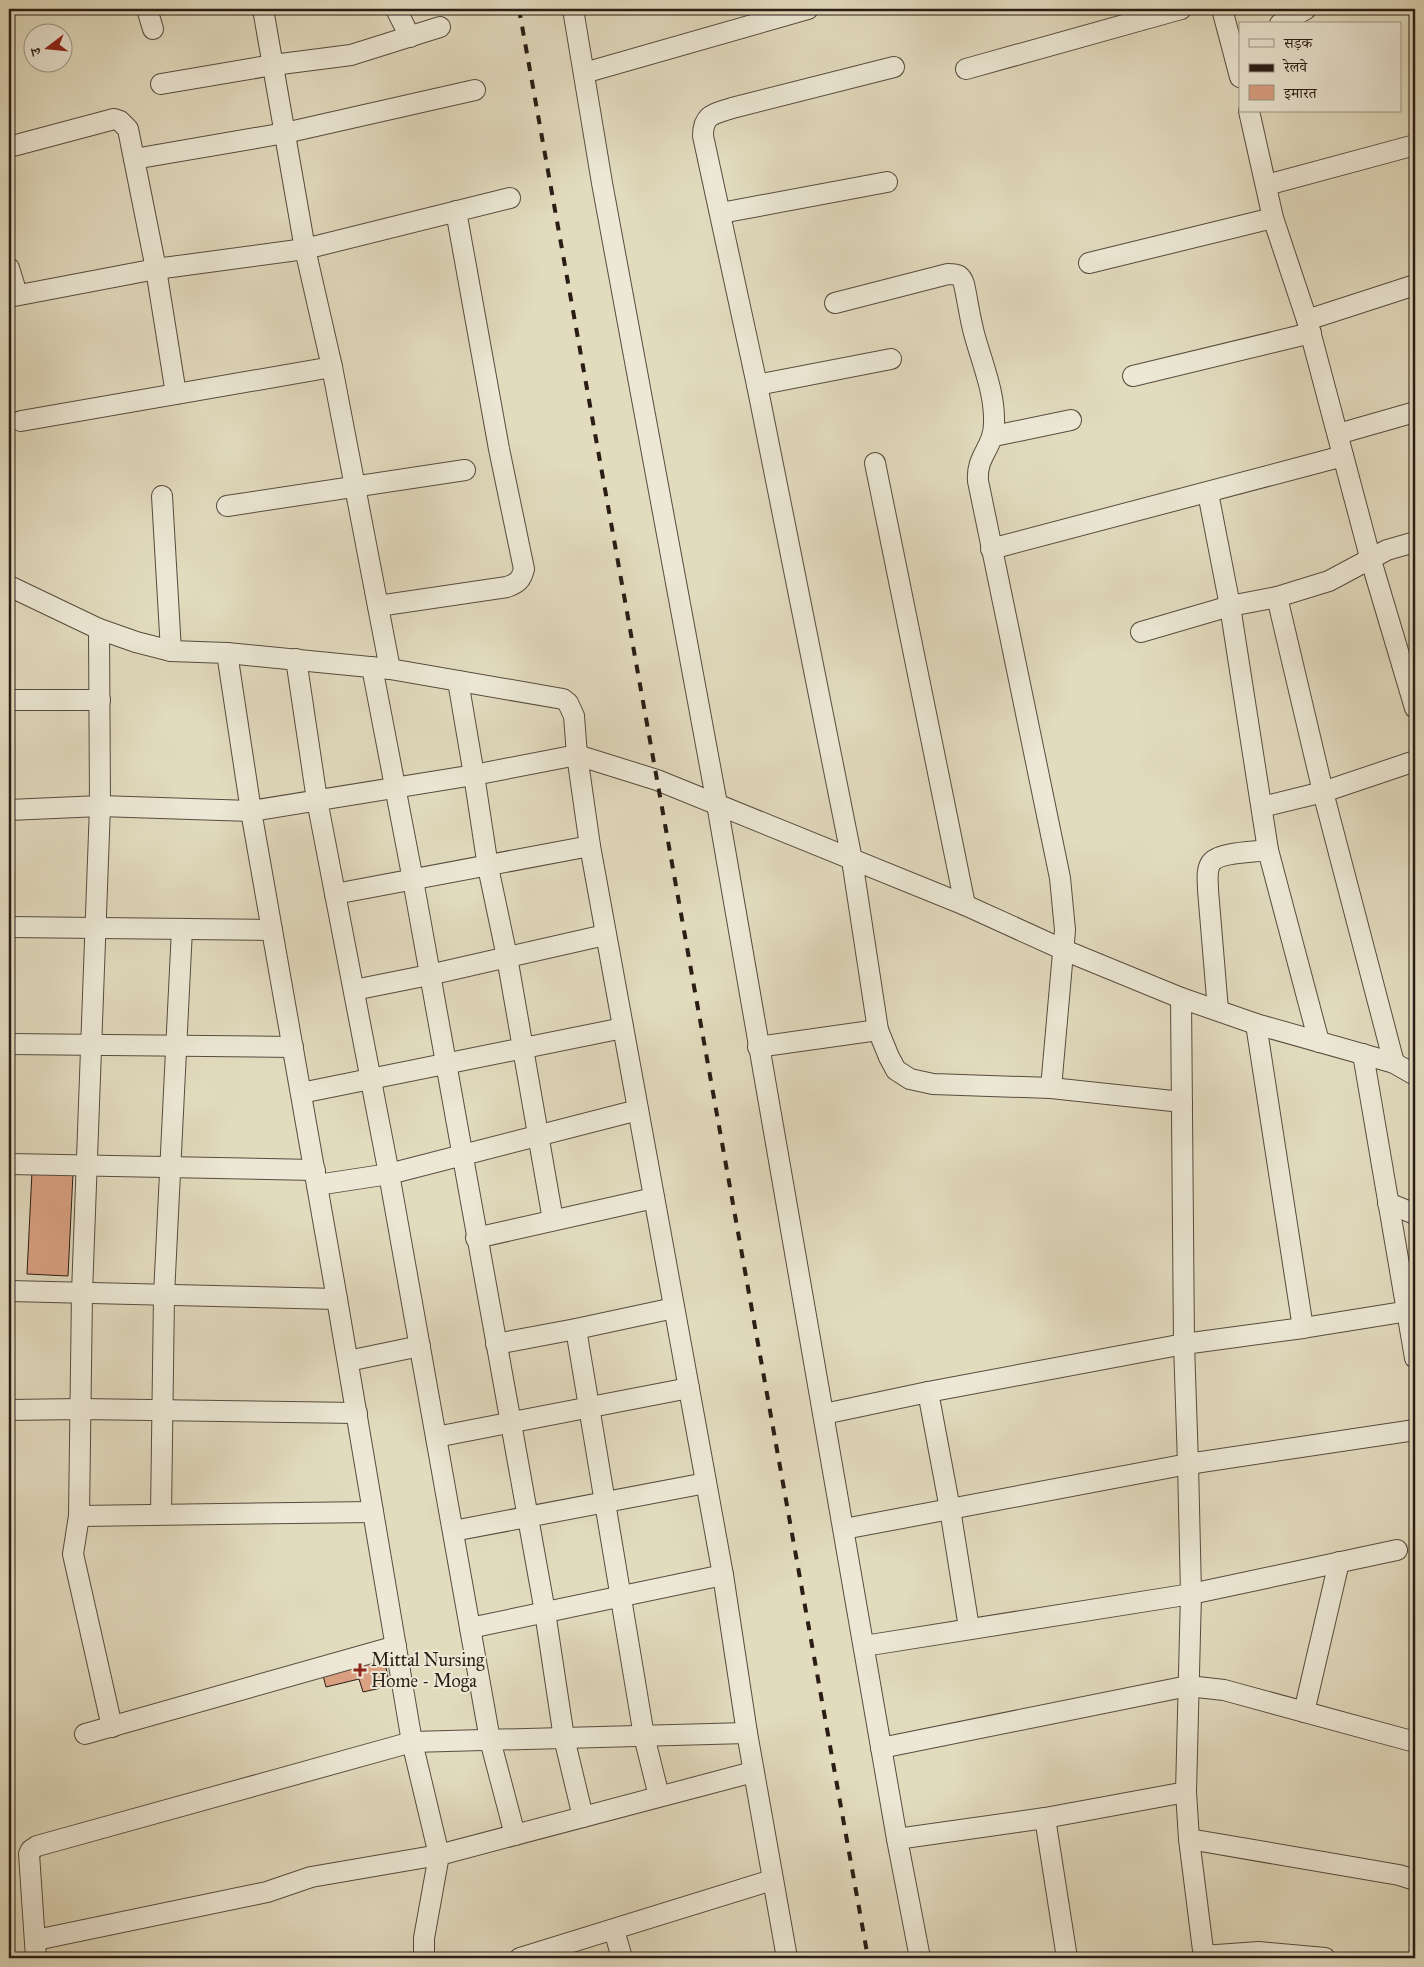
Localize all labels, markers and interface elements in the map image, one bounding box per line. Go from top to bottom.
north arrow [22,22,72,72]
legend [1239,22,1402,112]
text: सड़क [1283,34,1313,52]
text: उ [27,45,45,58]
text: रेलवे [1282,58,1308,76]
text: इमारत [1283,84,1318,102]
place label: Mittal Nursing Home - Moga [371,1649,485,1693]
marker: Mittal Nursing Home - Moga [353,1663,367,1677]

